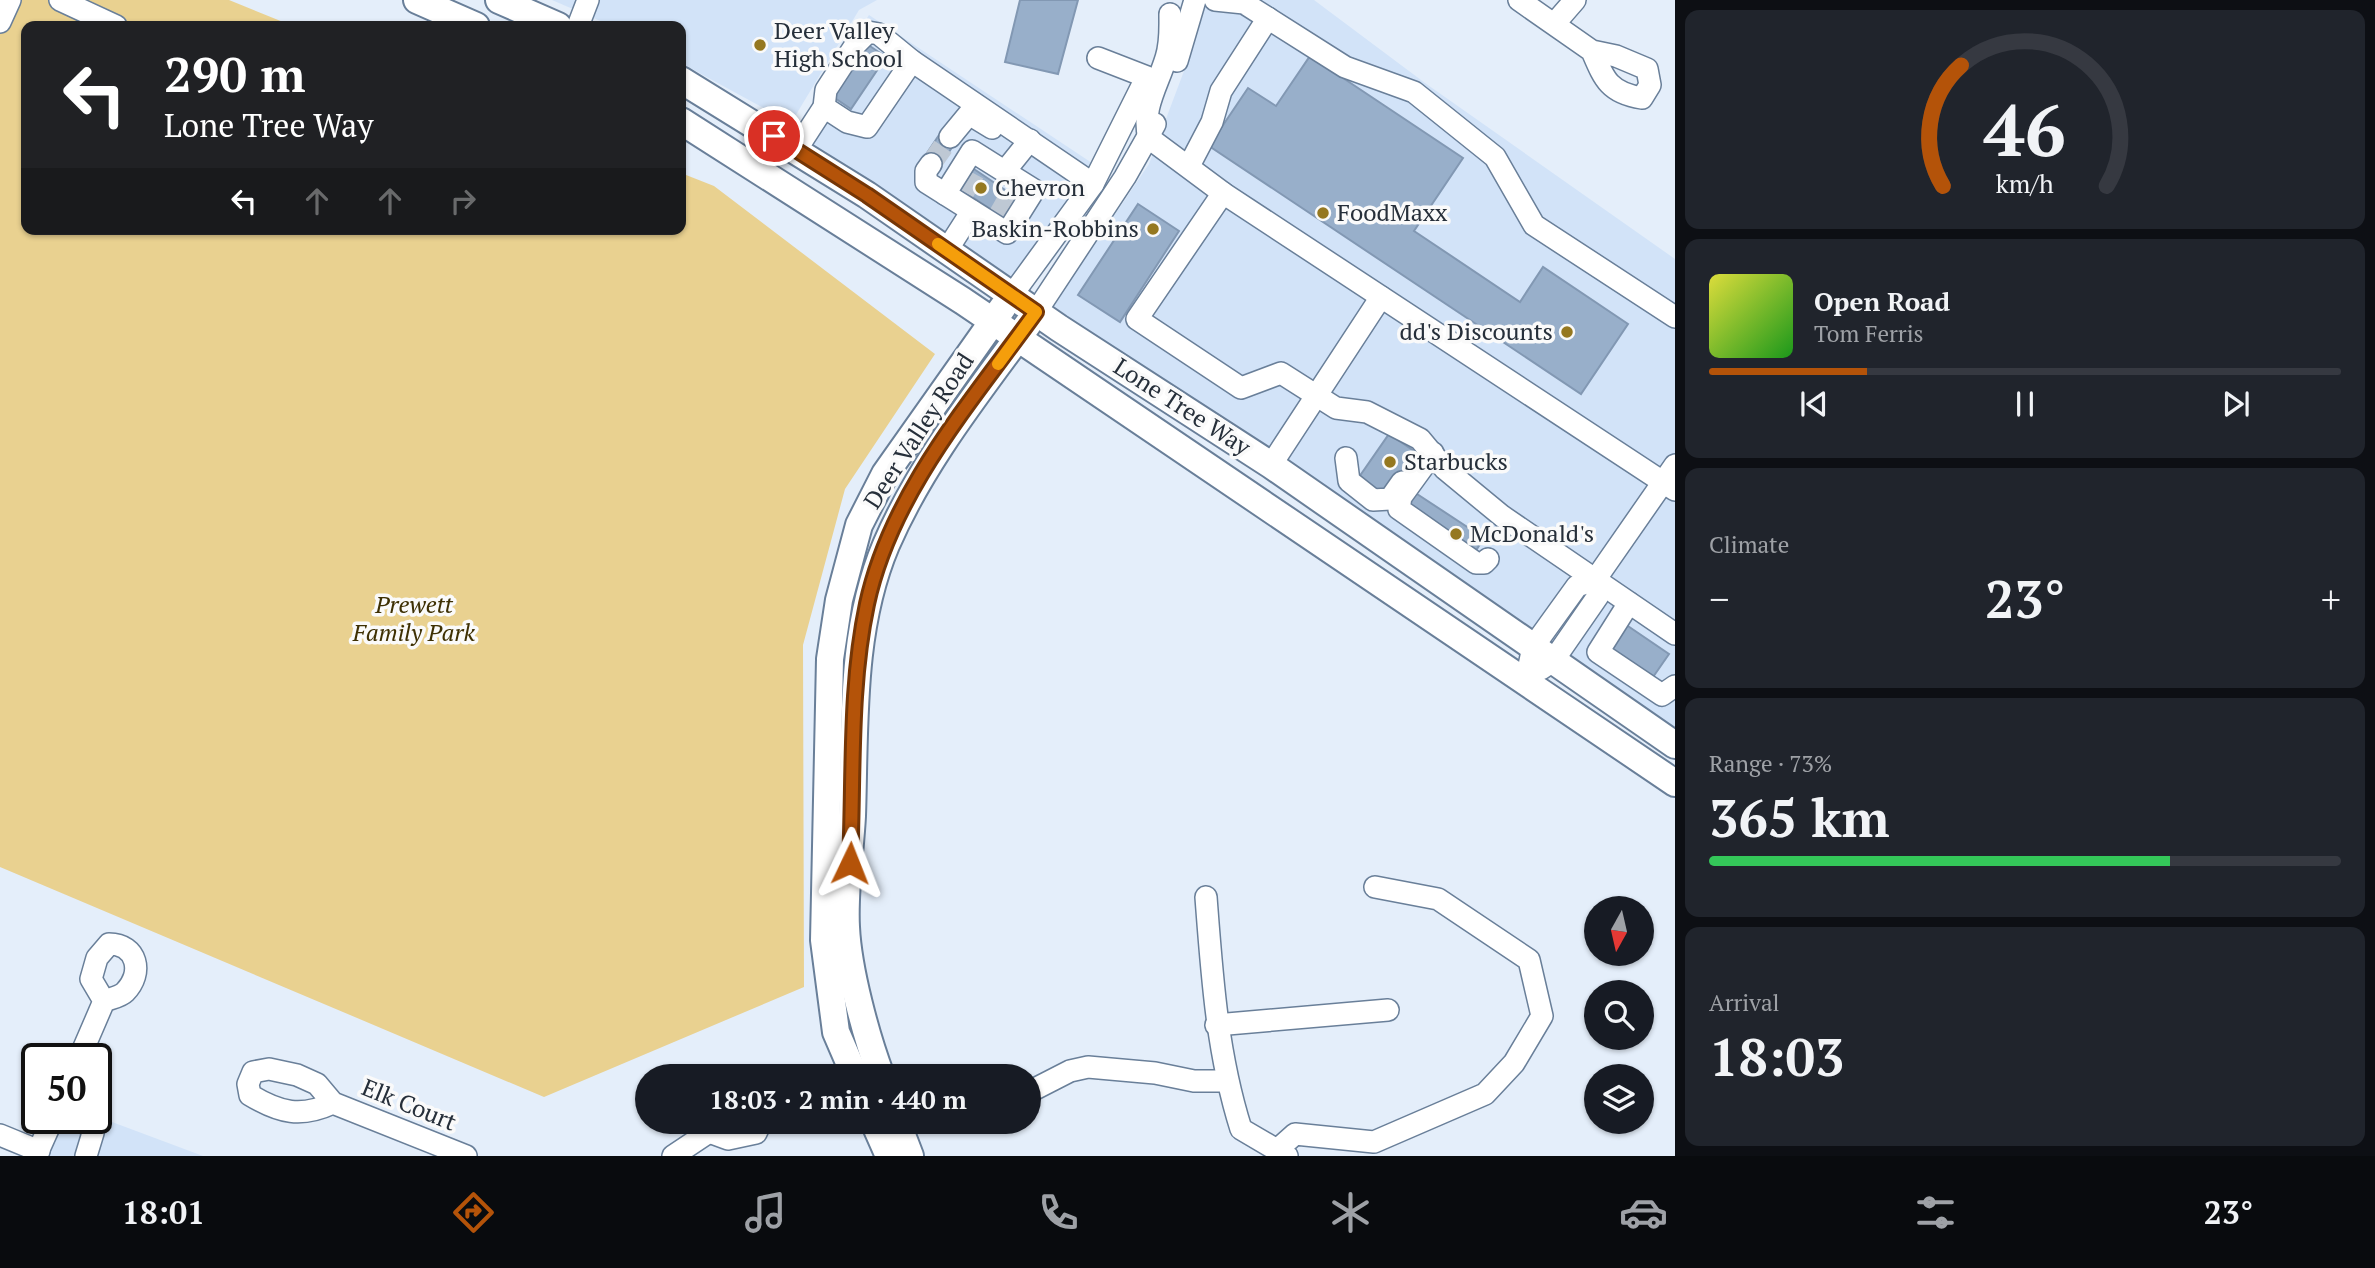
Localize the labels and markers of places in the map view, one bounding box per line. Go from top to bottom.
place label: Deer Valley High School [774,14,903,74]
marker: Deer Valley High School [752,37,768,53]
pin [744,106,804,166]
place label: Chevron [995,171,1085,203]
marker: Chevron [973,180,989,196]
place label: FoodMaxx [1337,196,1448,228]
marker: FoodMaxx [1315,205,1331,221]
place label: Baskin-Robbins [972,212,1139,244]
marker: Baskin-Robbins [1145,221,1161,237]
place label: dd's Discounts [1400,315,1553,347]
marker: dd's Discounts [1559,324,1575,340]
place label: Starbucks [1404,445,1508,477]
marker: Starbucks [1382,454,1398,470]
place label: McDonald's [1470,517,1594,549]
marker: McDonald's [1448,526,1464,542]

